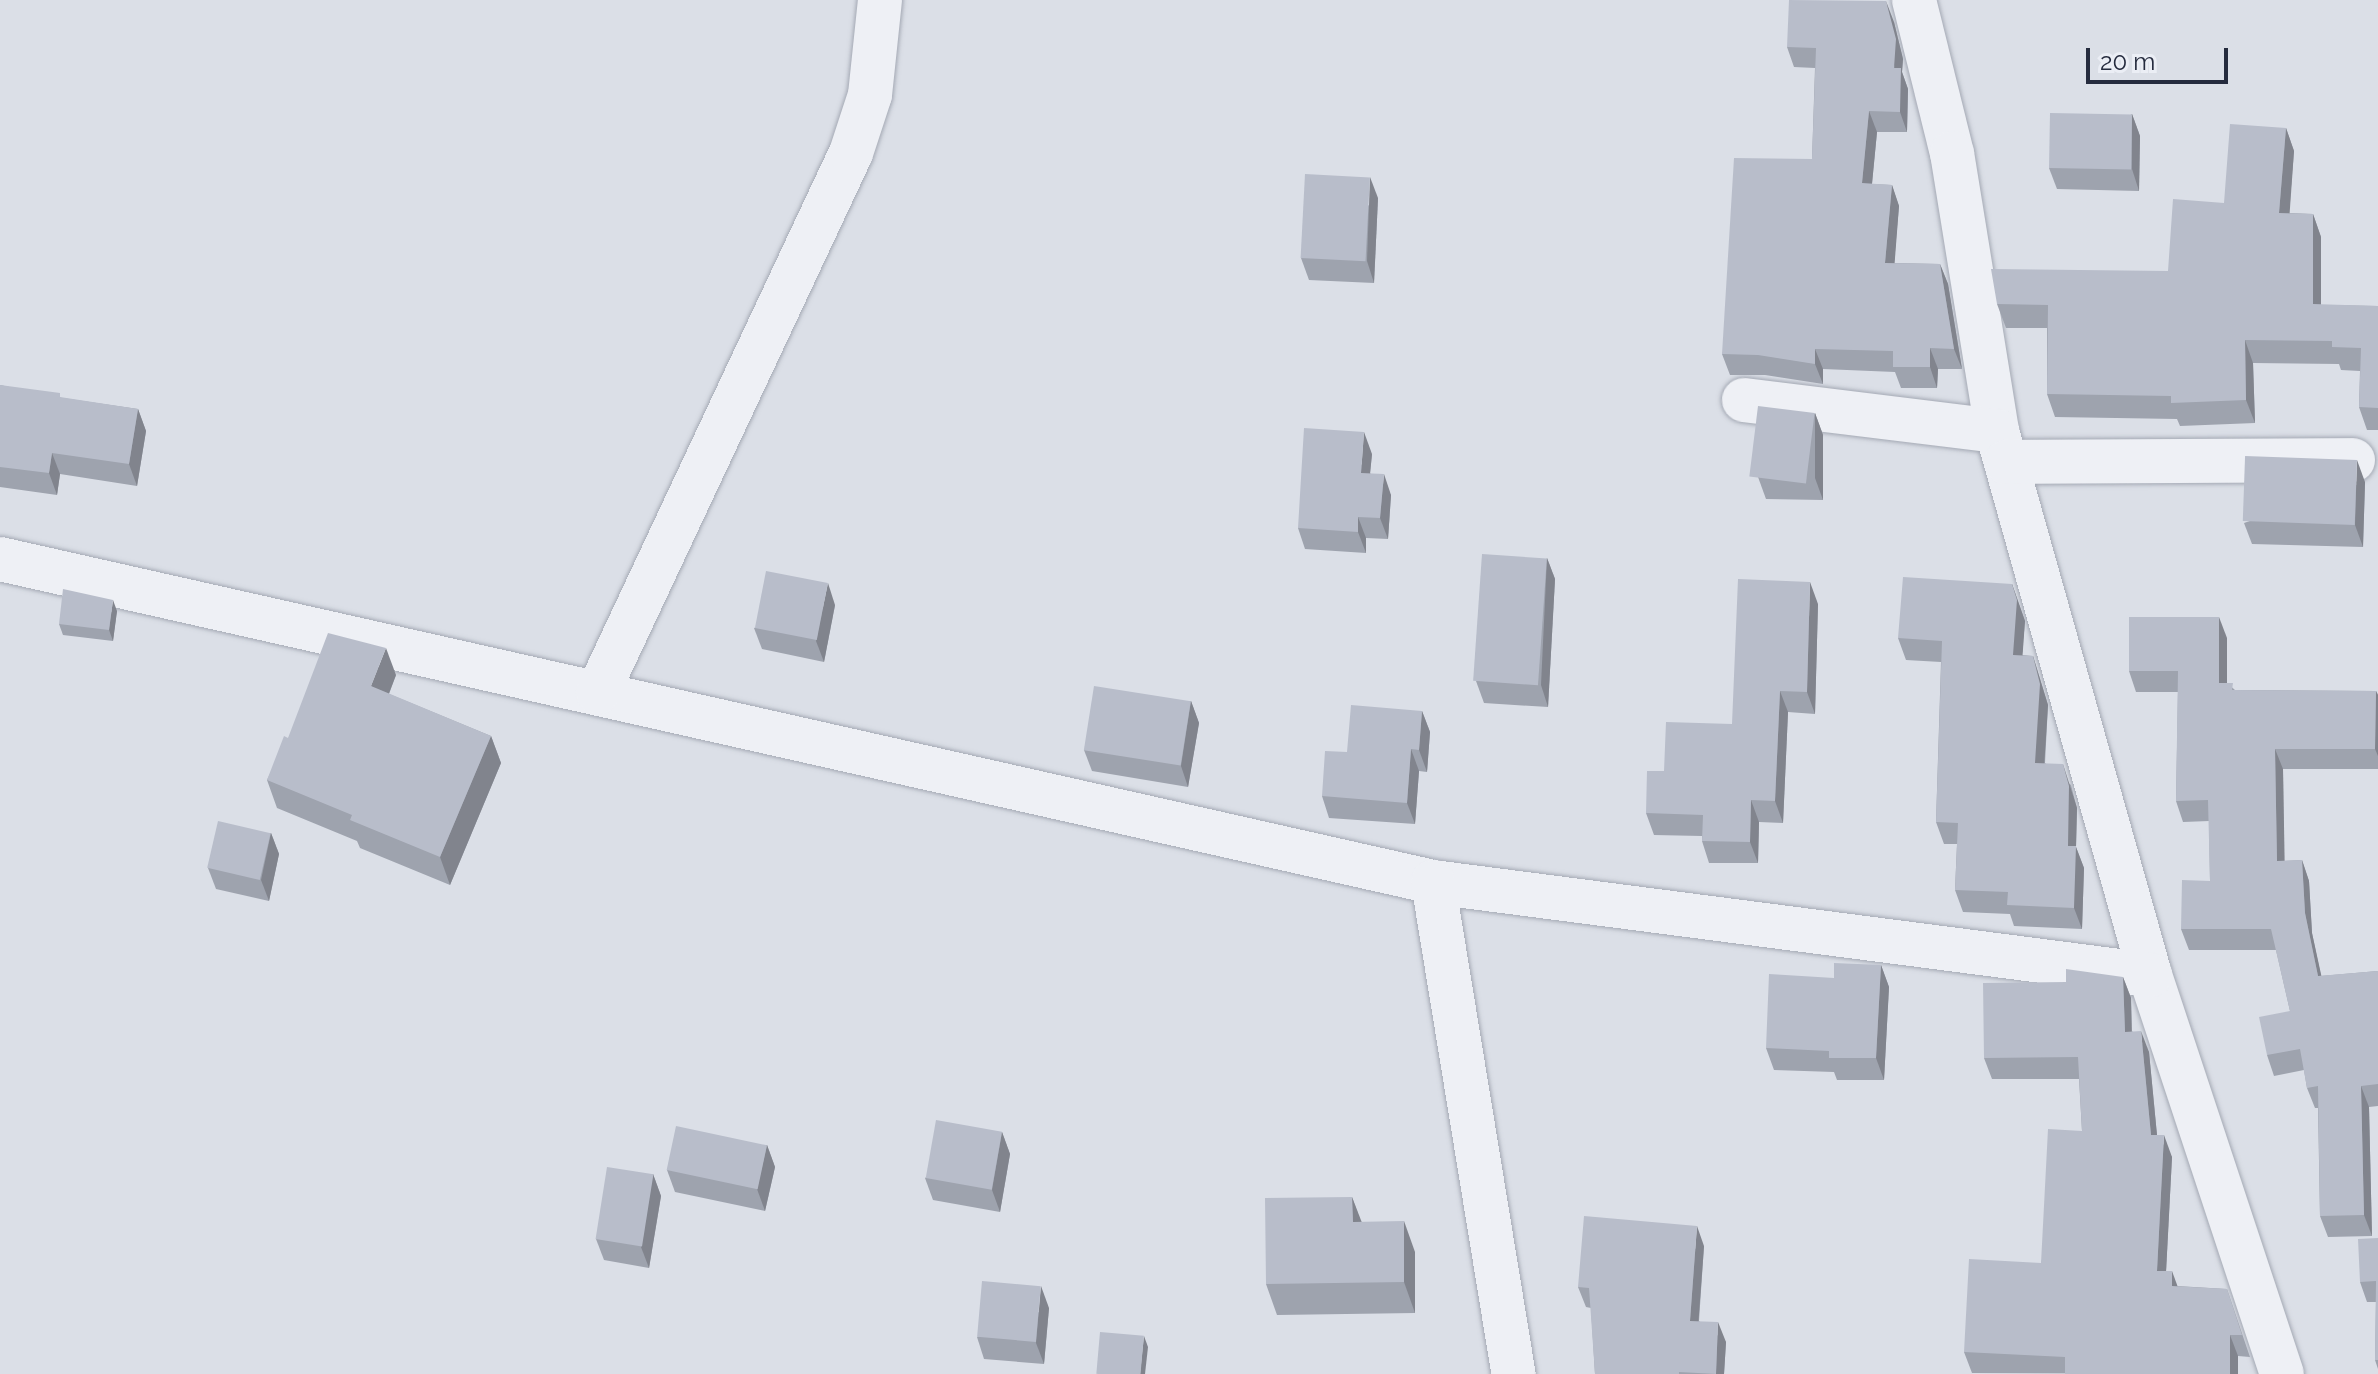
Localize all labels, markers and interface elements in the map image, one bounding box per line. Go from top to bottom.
scale bar [2090,32,2232,82]
text: 20 m [2100,47,2155,76]

